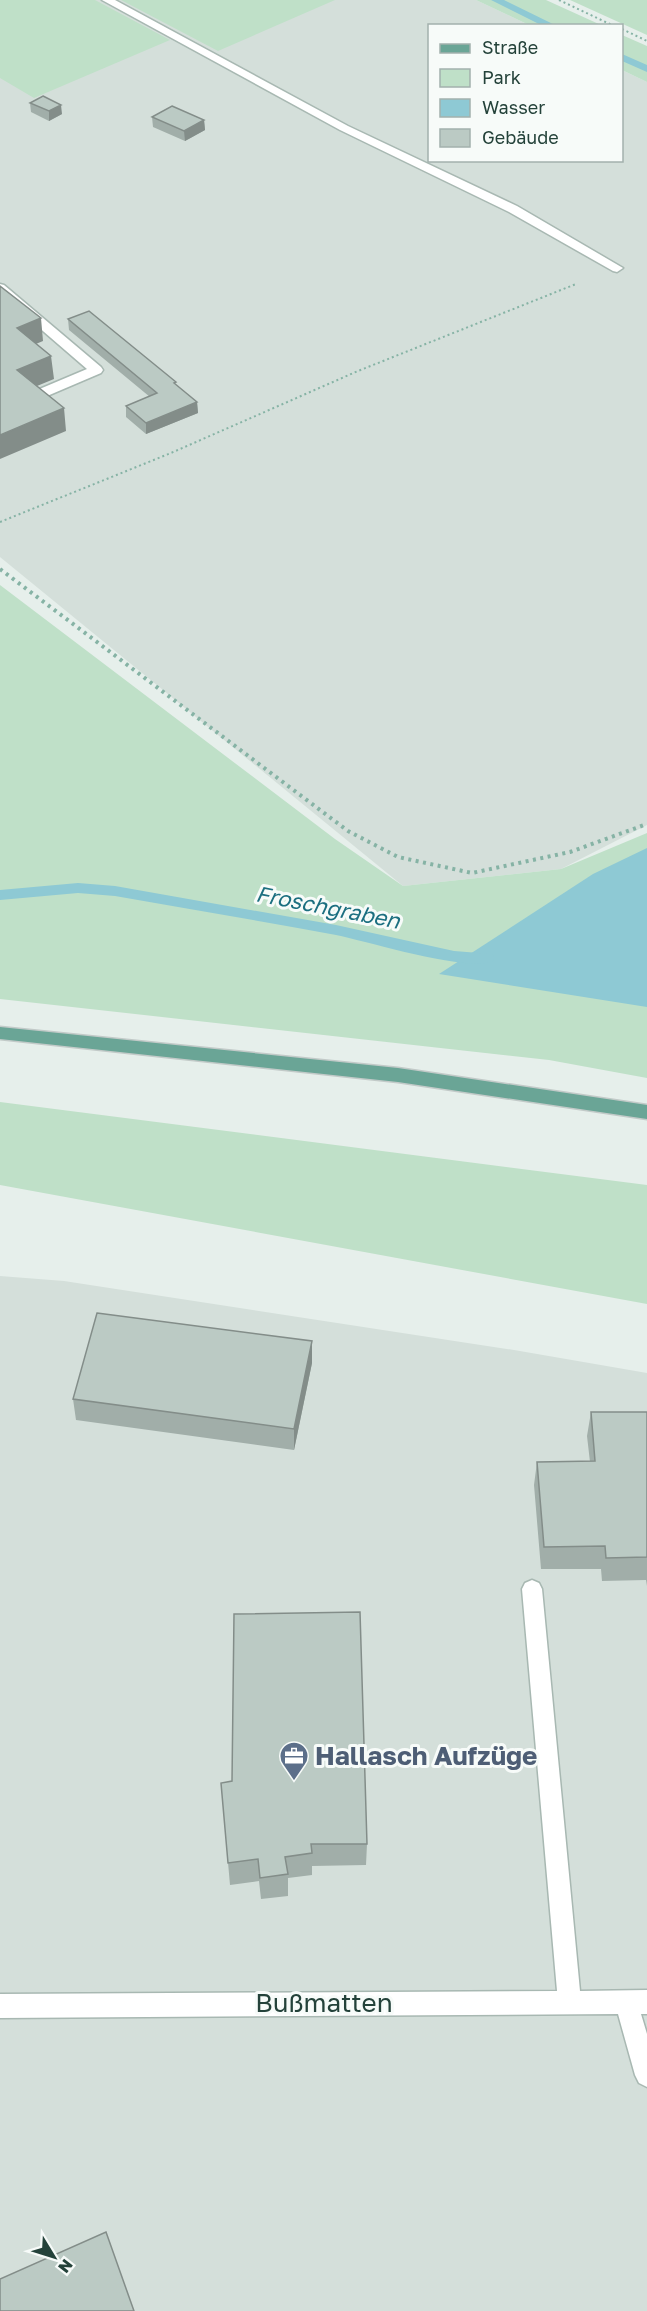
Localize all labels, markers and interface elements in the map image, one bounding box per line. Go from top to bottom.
legend [428,24,623,162]
text: Straße [482,36,538,58]
text: Park [482,66,521,88]
text: Wasser [482,96,545,118]
text: Gebäude [482,126,559,148]
water label: Froschgraben [254,879,404,934]
office icon: Hallasch Aufzüge [278,1740,310,1782]
place label: Hallasch Aufzüge [315,1740,537,1771]
street label: Bußmatten [255,1987,393,2018]
north arrow [24,2227,84,2287]
text: N [54,2255,77,2277]

